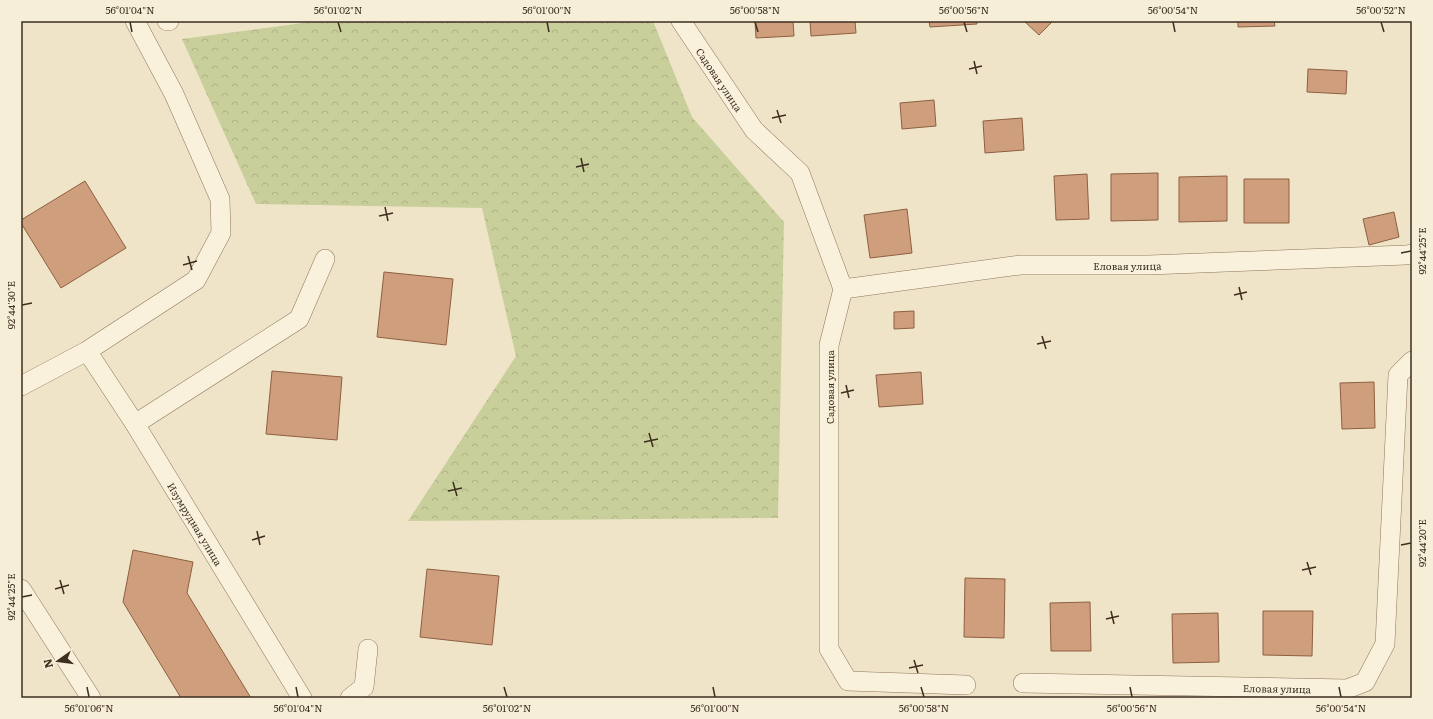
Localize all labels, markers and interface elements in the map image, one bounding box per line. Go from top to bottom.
text: 56°01'04"N [105,2,155,17]
text: 56°01'02"N [314,2,362,17]
text: 56°01'00"N [522,2,572,17]
text: 56°00'58"N [730,2,780,17]
text: 56°00'56"N [939,2,989,17]
text: 56°00'54"N [1148,2,1198,17]
text: 56°00'52"N [1356,2,1406,17]
street label: Садовая улица [693,44,747,115]
text: 92°44'25"E [1414,227,1429,275]
street label: Еловая улица [1093,257,1162,273]
text: 92°44'30"E [3,281,18,329]
street label: Садовая улица [822,349,837,424]
street label: Изумрудная улица [165,479,227,569]
text: 92°44'20"E [1414,519,1429,567]
text: 92°44'25"E [3,573,18,621]
north arrow [38,641,78,681]
text: N [38,657,56,670]
street label: Еловая улица [1243,680,1312,696]
text: 56°01'06"N [65,700,114,715]
text: 56°01'04"N [273,700,323,715]
text: 56°01'02"N [483,700,531,715]
text: 56°01'00"N [690,700,740,715]
text: 56°00'58"N [899,700,949,715]
text: 56°00'56"N [1107,700,1157,715]
text: 56°00'54"N [1316,700,1366,715]

